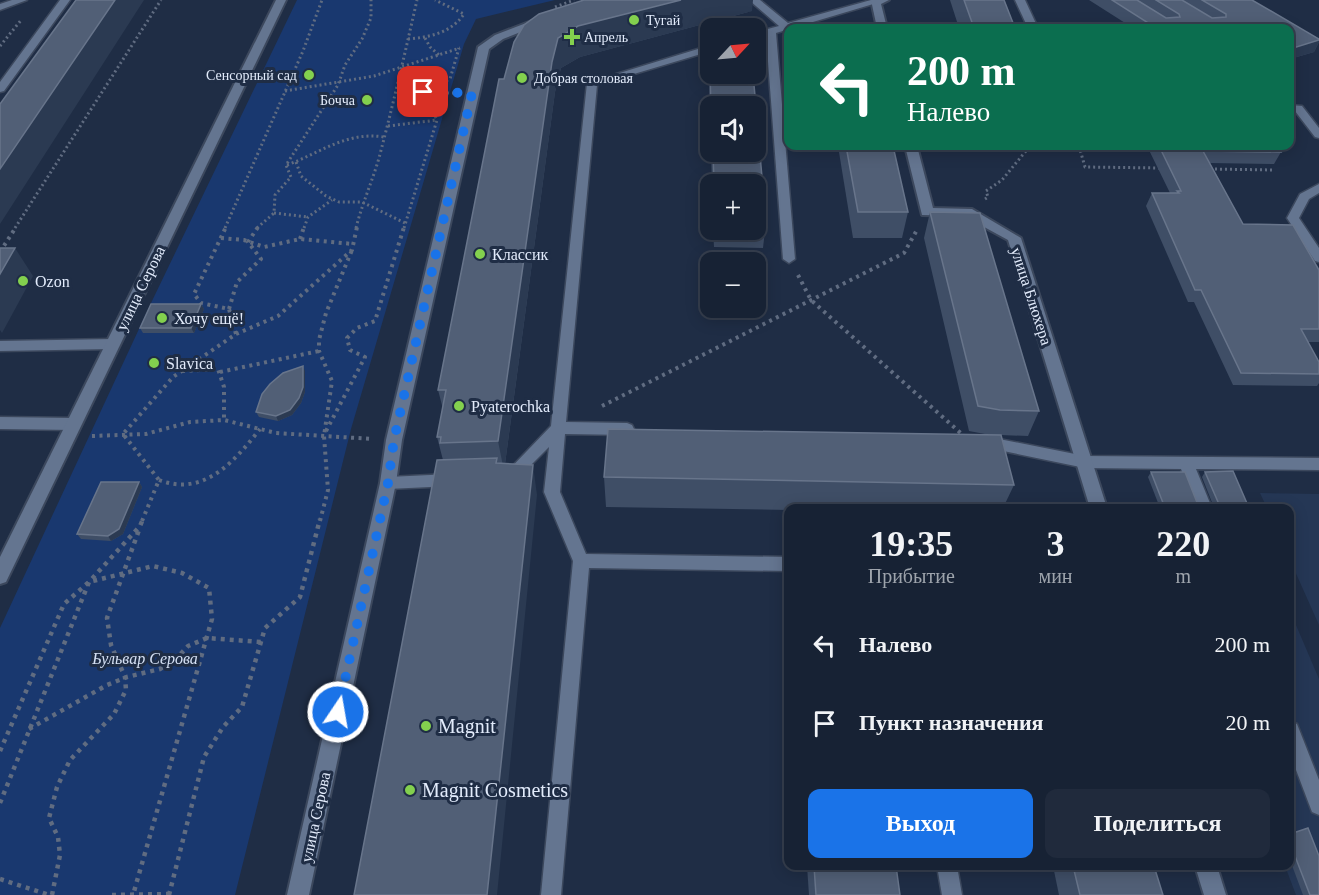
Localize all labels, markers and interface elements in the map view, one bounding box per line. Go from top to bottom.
marker: Тугай [627,13,641,27]
place label: Тугай [646,13,681,28]
north arrow [700,18,766,84]
map controls [700,18,766,318]
marker: Апрель [565,30,579,44]
place label: Апрель [584,30,628,45]
icon: left [808,48,886,126]
text: 200 m [907,48,1016,94]
pin [397,66,448,117]
place label: Сенсорный сад [206,68,297,83]
marker: Сенсорный сад [302,68,316,82]
marker: Добрая столовая [515,71,529,85]
place label: Добрая столовая [534,71,633,86]
icon: arrive [406,75,439,108]
place label: Бочча [320,93,356,108]
marker: Бочча [360,93,374,107]
button: sound [700,96,766,162]
text: Налево [907,97,990,127]
button: + [700,174,766,240]
street label: улица Серова [113,243,169,334]
street label: улица Блюхера [1007,245,1055,347]
place label: Классик [492,246,549,263]
marker: Классик [473,247,487,261]
button: − [700,252,766,318]
place label: Ozon [35,273,70,290]
marker: Ozon [16,274,30,288]
place label: Хочу ещё! [174,310,244,328]
marker: Хочу ещё! [155,311,169,325]
place label: Slavica [166,355,213,372]
marker: Slavica [147,356,161,370]
place label: Pyaterochka [471,398,550,416]
marker: Pyaterochka [452,399,466,413]
text: 19:35 [869,524,953,564]
text: 3 [1047,524,1065,564]
text: 220 [1156,524,1210,564]
text: Прибытие [868,565,955,587]
text: мин [1039,565,1073,587]
text: m [1175,565,1191,587]
icon: left [808,629,841,662]
text: Налево [859,632,932,657]
text: 200 m [1214,632,1270,657]
park label: Бульвар Серова [91,650,198,668]
position arrow [306,680,370,744]
icon: arrive [808,707,841,740]
text: Пункт назначения [859,710,1044,735]
text: 20 m [1225,710,1270,735]
place label: Magnit [438,715,496,738]
marker: Magnit [419,719,433,733]
street label: улица Серова [298,770,334,864]
place label: Magnit Cosmetics [422,779,568,802]
marker: Magnit Cosmetics [403,783,417,797]
button: Выход [808,789,1033,858]
button: Поделиться [1045,789,1270,858]

